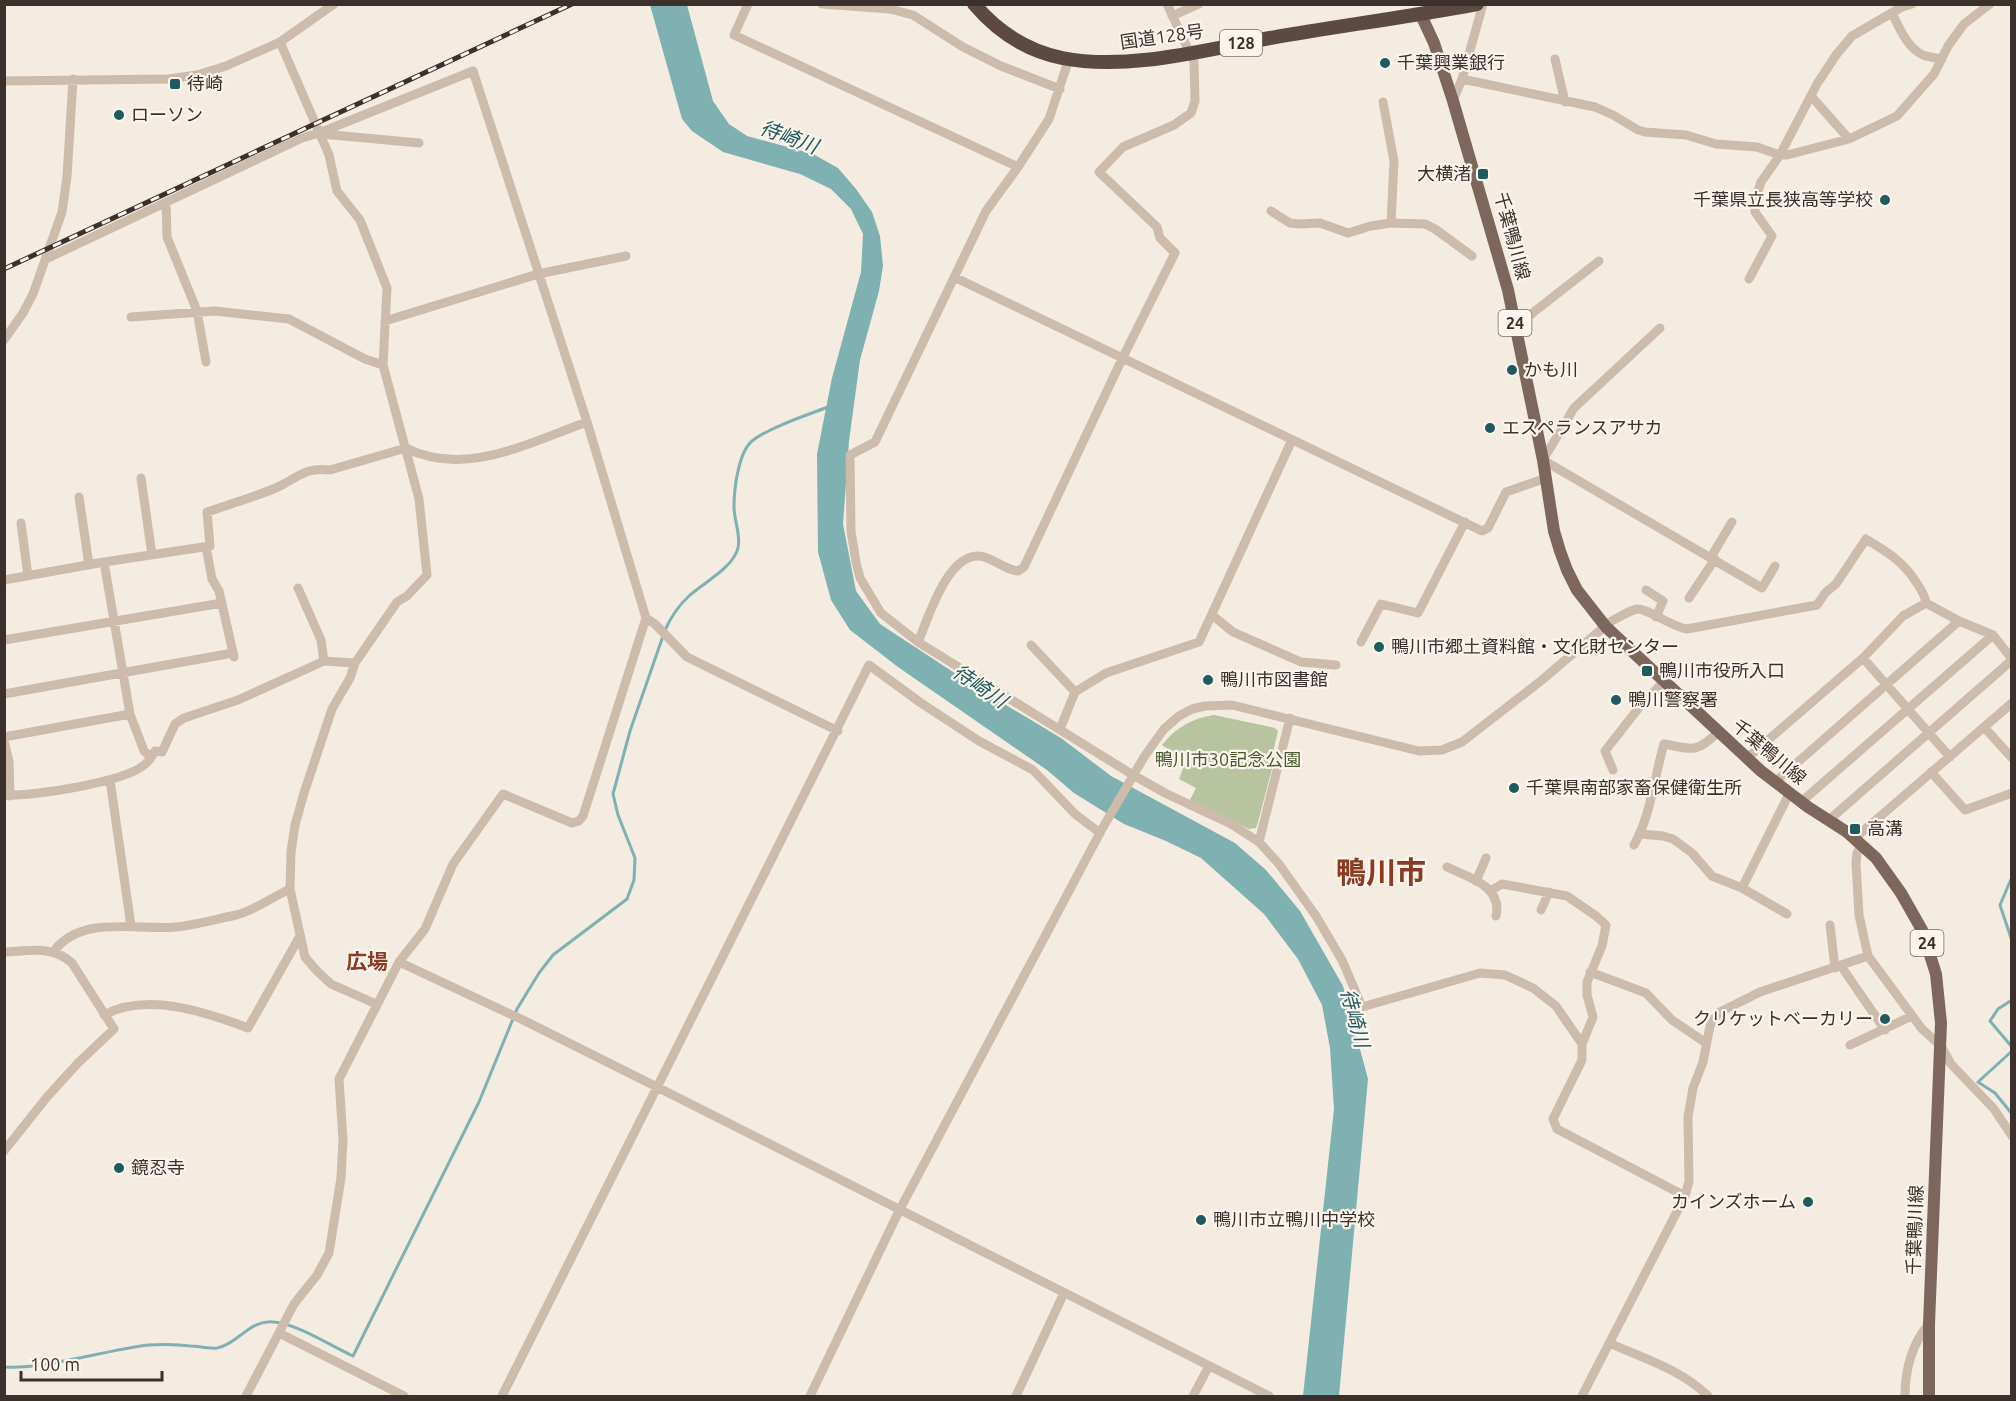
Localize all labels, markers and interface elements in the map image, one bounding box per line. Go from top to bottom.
street label: 国道128号 [1119,20,1205,52]
road number: 128 [1220,30,1262,56]
place label: 千葉興業銀行 [1397,52,1505,72]
marker: 千葉興業銀行 [1378,56,1392,70]
place label: 待崎 [187,73,223,93]
marker: 待崎 [168,77,182,91]
place label: ローソン [131,104,203,124]
marker: ローソン [112,108,126,122]
water label: 待崎川 [757,115,823,158]
place label: 大横渚 [1417,163,1471,183]
marker: 大横渚 [1476,167,1490,181]
place label: 千葉県立長狭高等学校 [1693,189,1873,209]
street label: 千葉鴨川線 [1492,190,1534,282]
marker: 千葉県立長狭高等学校 [1878,193,1892,207]
road number: 24 [1498,310,1532,336]
place label: かも川 [1524,359,1578,379]
marker: かも川 [1505,363,1519,377]
place label: エスペランスアサカ [1502,417,1662,437]
marker: エスペランスアサカ [1483,421,1497,435]
place label: 鴨川市郷土資料館・文化財センター [1391,636,1679,656]
marker: 鴨川市郷土資料館・文化財センター [1372,640,1386,654]
water label: 待崎川 [949,659,1013,713]
place label: 鴨川市役所入口 [1659,660,1785,680]
marker: 鴨川市役所入口 [1640,664,1654,678]
place label: 鴨川市図書館 [1220,669,1328,689]
marker: 鴨川市図書館 [1201,673,1215,687]
place label: 鴨川警察署 [1628,689,1718,709]
marker: 鴨川警察署 [1609,693,1623,707]
street label: 千葉鴨川線 [1729,715,1811,788]
park label: 鴨川市30記念公園 [1155,749,1301,769]
place label: 千葉県南部家畜保健衛生所 [1526,777,1742,797]
marker: 千葉県南部家畜保健衛生所 [1507,781,1521,795]
place label: 高溝 [1867,818,1903,838]
marker: 高溝 [1848,822,1862,836]
district label: 鴨川市 [1336,855,1426,889]
road number: 24 [1910,930,1944,956]
district label: 広場 [346,949,388,973]
water label: 待崎川 [1337,986,1375,1052]
place label: クリケットベーカリー [1693,1008,1873,1028]
marker: クリケットベーカリー [1878,1012,1892,1026]
place label: 鏡忍寺 [131,1157,185,1177]
marker: 鏡忍寺 [112,1161,126,1175]
street label: 千葉鴨川線 [1902,1185,1926,1275]
place label: カインズホーム [1671,1191,1796,1211]
marker: カインズホーム [1801,1195,1815,1209]
place label: 鴨川市立鴨川中学校 [1213,1209,1375,1229]
marker: 鴨川市立鴨川中学校 [1194,1213,1208,1227]
scale bar [21,1344,162,1382]
text: 100 m [30,1354,80,1374]

